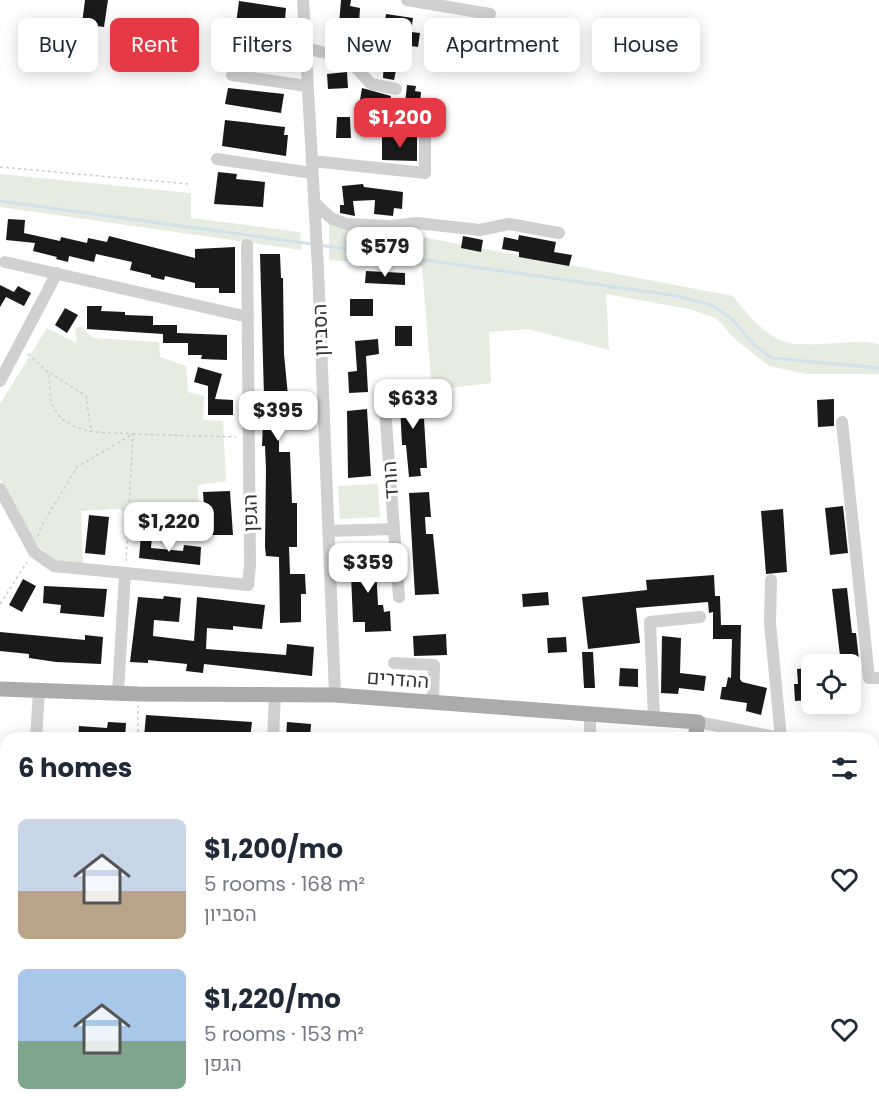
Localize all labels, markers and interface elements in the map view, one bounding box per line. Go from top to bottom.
chip: Buy [18,18,98,72]
chip: Rent [110,18,199,72]
chip: Filters [211,18,313,72]
chip: New [325,18,412,72]
chip: Apartment [424,18,580,72]
chip: House [592,18,700,72]
pin: $1,200 [351,98,449,149]
text: $1,200 [368,103,432,131]
pin: $579 [349,227,421,278]
text: $579 [360,232,410,260]
street label: הסביון [305,303,335,357]
pin: $633 [377,379,449,430]
text: $633 [388,384,438,412]
pin: $395 [242,391,314,442]
text: $395 [253,396,303,424]
street label: הורד [375,460,405,500]
street label: הגפן [236,494,264,532]
pin: $1,220 [120,502,218,553]
text: $1,220 [138,507,200,535]
pin: $359 [332,543,404,594]
text: $359 [343,548,393,576]
map controls [801,654,861,714]
button: locate [801,654,861,714]
street label: ההדרים [366,663,430,695]
text: 6 homes [18,750,132,786]
icon: filters [828,752,861,785]
text: $1,200/mo [204,831,343,867]
icon: home [66,843,138,915]
icon: heart [828,863,861,896]
text: 5 rooms · 168 m² [204,870,365,898]
text: הסביון [204,900,257,928]
text: $1,220/mo [204,981,341,1017]
icon: home [66,993,138,1065]
icon: heart [828,1013,861,1046]
text: 5 rooms · 153 m² [204,1020,364,1048]
text: הגפן [204,1050,242,1078]

